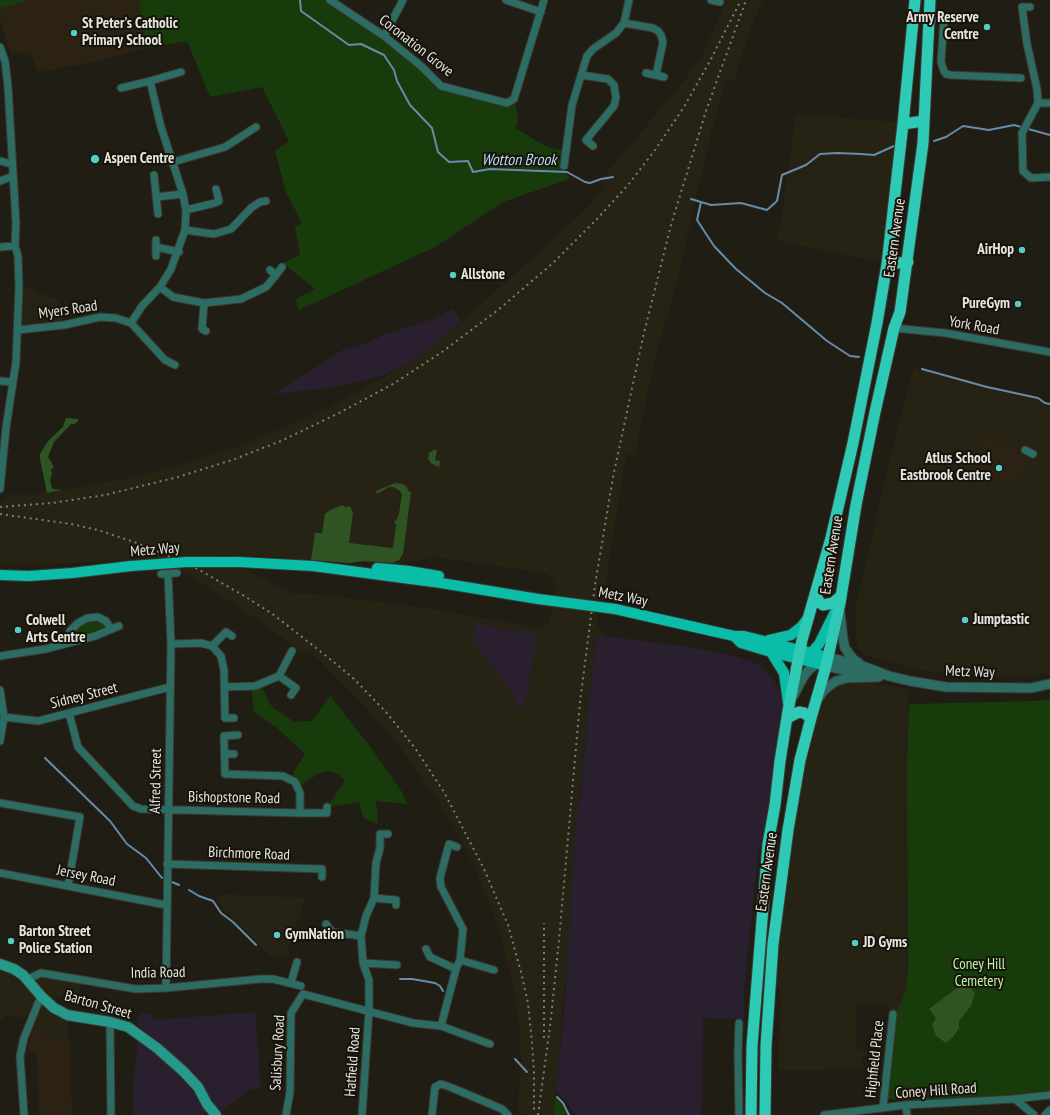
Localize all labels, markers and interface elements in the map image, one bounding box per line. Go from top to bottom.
place label: Army Reserve Centre [906,9,979,44]
street label: Coronation Grove [375,11,457,81]
place label: St Peter's Catholic Primary School [82,15,178,50]
marker: Army Reserve Centre [982,22,992,32]
marker: St Peter's Catholic Primary School [69,28,79,38]
place label: Aspen Centre [104,150,174,168]
water label: Wotton Brook [481,150,557,170]
marker: Aspen Centre [89,153,101,165]
street label: Eastern Avenue [881,197,909,279]
place label: AirHop [977,241,1014,259]
marker: AirHop [1017,245,1027,255]
place label: Allstone [461,266,505,284]
marker: Allstone [448,270,458,280]
place label: PureGym [962,295,1010,313]
street label: Myers Road [37,297,99,323]
marker: PureGym [1013,299,1023,309]
street label: York Road [947,313,1001,339]
place label: Atlus School Eastbrook Centre [900,450,991,485]
marker: Atlus School Eastbrook Centre [994,463,1004,473]
street label: Eastern Avenue [817,514,847,596]
street label: Metz Way [129,539,181,561]
street label: Metz Way [597,583,649,611]
place label: Jumptastic [973,611,1029,629]
place label: Colwell Arts Centre [26,612,86,647]
marker: Jumptastic [960,615,970,625]
marker: Colwell Arts Centre [13,625,23,635]
street label: Metz Way [945,662,995,682]
street label: Sidney Street [49,679,119,713]
street label: Alfred Street [146,748,166,814]
street label: Bishopstone Road [188,788,280,808]
street label: Eastern Avenue [753,831,781,913]
street label: Birchmore Road [208,844,290,864]
street label: Jersey Road [55,862,117,890]
place label: Barton Street Police Station [19,923,92,958]
place label: GymNation [285,926,344,944]
marker: GymNation [272,930,282,940]
place label: JD Gyms [863,934,907,952]
marker: Barton Street Police Station [6,936,16,946]
marker: JD Gyms [850,938,860,948]
park label: Coney Hill Cemetery [953,956,1005,991]
street label: India Road [131,964,185,982]
street label: Barton Street [62,987,134,1023]
street label: Salisbury Road [267,1015,289,1091]
street label: Highfield Place [862,1019,888,1099]
street label: Hatfield Road [342,1027,364,1097]
street label: Coney Hill Road [895,1079,977,1103]

